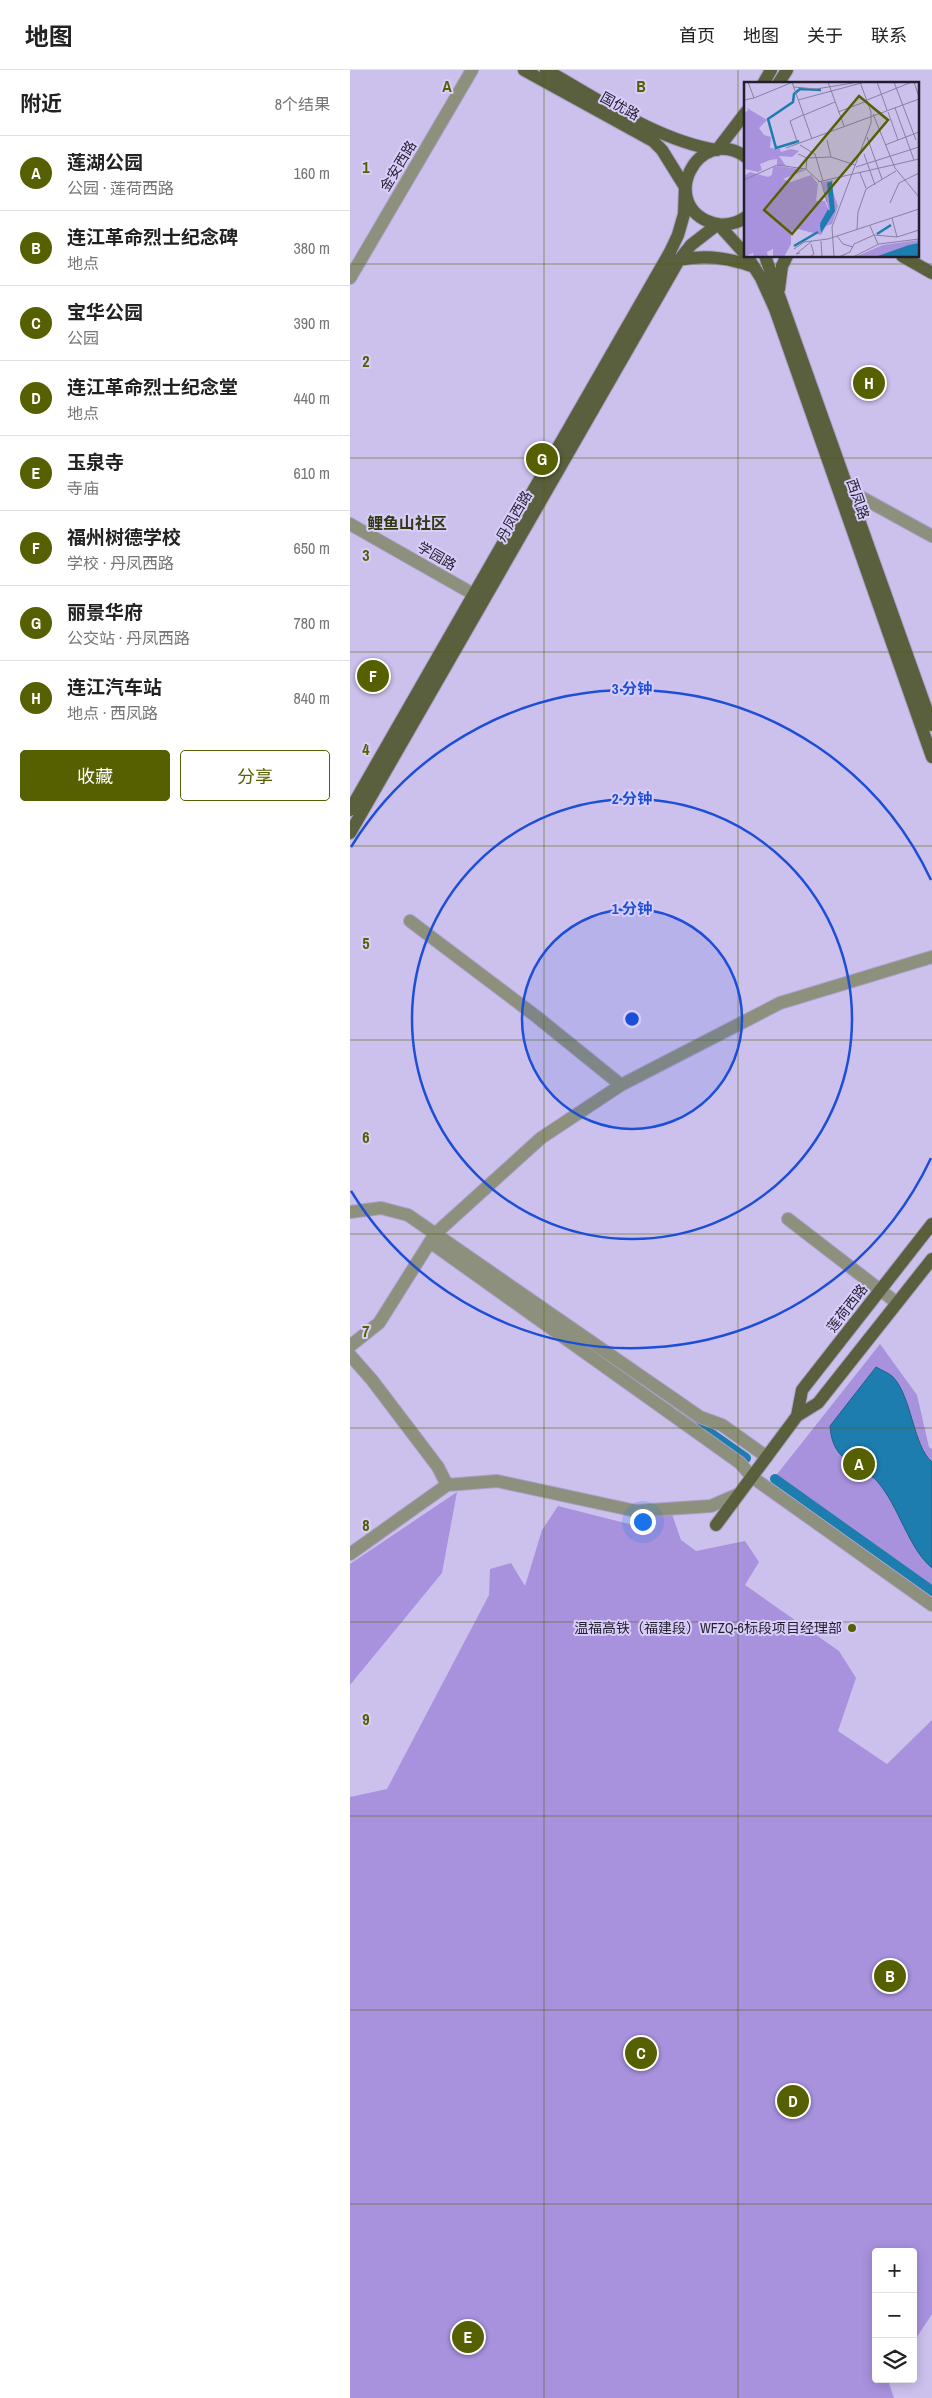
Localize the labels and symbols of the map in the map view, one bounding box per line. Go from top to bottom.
text: A [442,75,452,97]
text: B [636,75,646,97]
inset map [744,82,920,258]
street label: 国优路 [597,88,643,124]
street label: 金安西路 [376,137,420,195]
text: 1 [362,156,370,178]
text: 2 [362,350,370,372]
pin: H [853,364,885,402]
pin: G [526,440,558,478]
street label: 西凤路 [843,476,873,522]
street label: 丹凤西路 [492,487,536,545]
district label: 鲤鱼山社区 [367,512,447,534]
street label: 学园路 [414,538,460,574]
text: 3 [362,544,370,566]
pin: F [357,657,389,695]
text: 3 分钟 [612,678,652,699]
text: 4 [362,738,370,760]
text: 2 分钟 [612,788,652,809]
text: 1 分钟 [612,898,652,919]
text: 5 [362,932,370,954]
centre of rings [623,1010,641,1028]
text: 6 [362,1126,370,1148]
street label: 莲荷西路 [823,1280,871,1336]
text: 7 [362,1320,370,1342]
pin: A [843,1445,875,1483]
your location [630,1509,656,1535]
text: 8 [362,1514,370,1536]
place label: 温福高铁（福建段）WFZQ-6标段项目经理部 [574,1619,842,1637]
marker: 温福高铁（福建段）WFZQ-6标段项目经理部 [846,1622,858,1634]
text: 9 [362,1708,370,1730]
pin: B [874,1957,906,1995]
pin: C [625,2034,657,2072]
pin: D [777,2082,809,2120]
pin: E [452,2318,484,2356]

